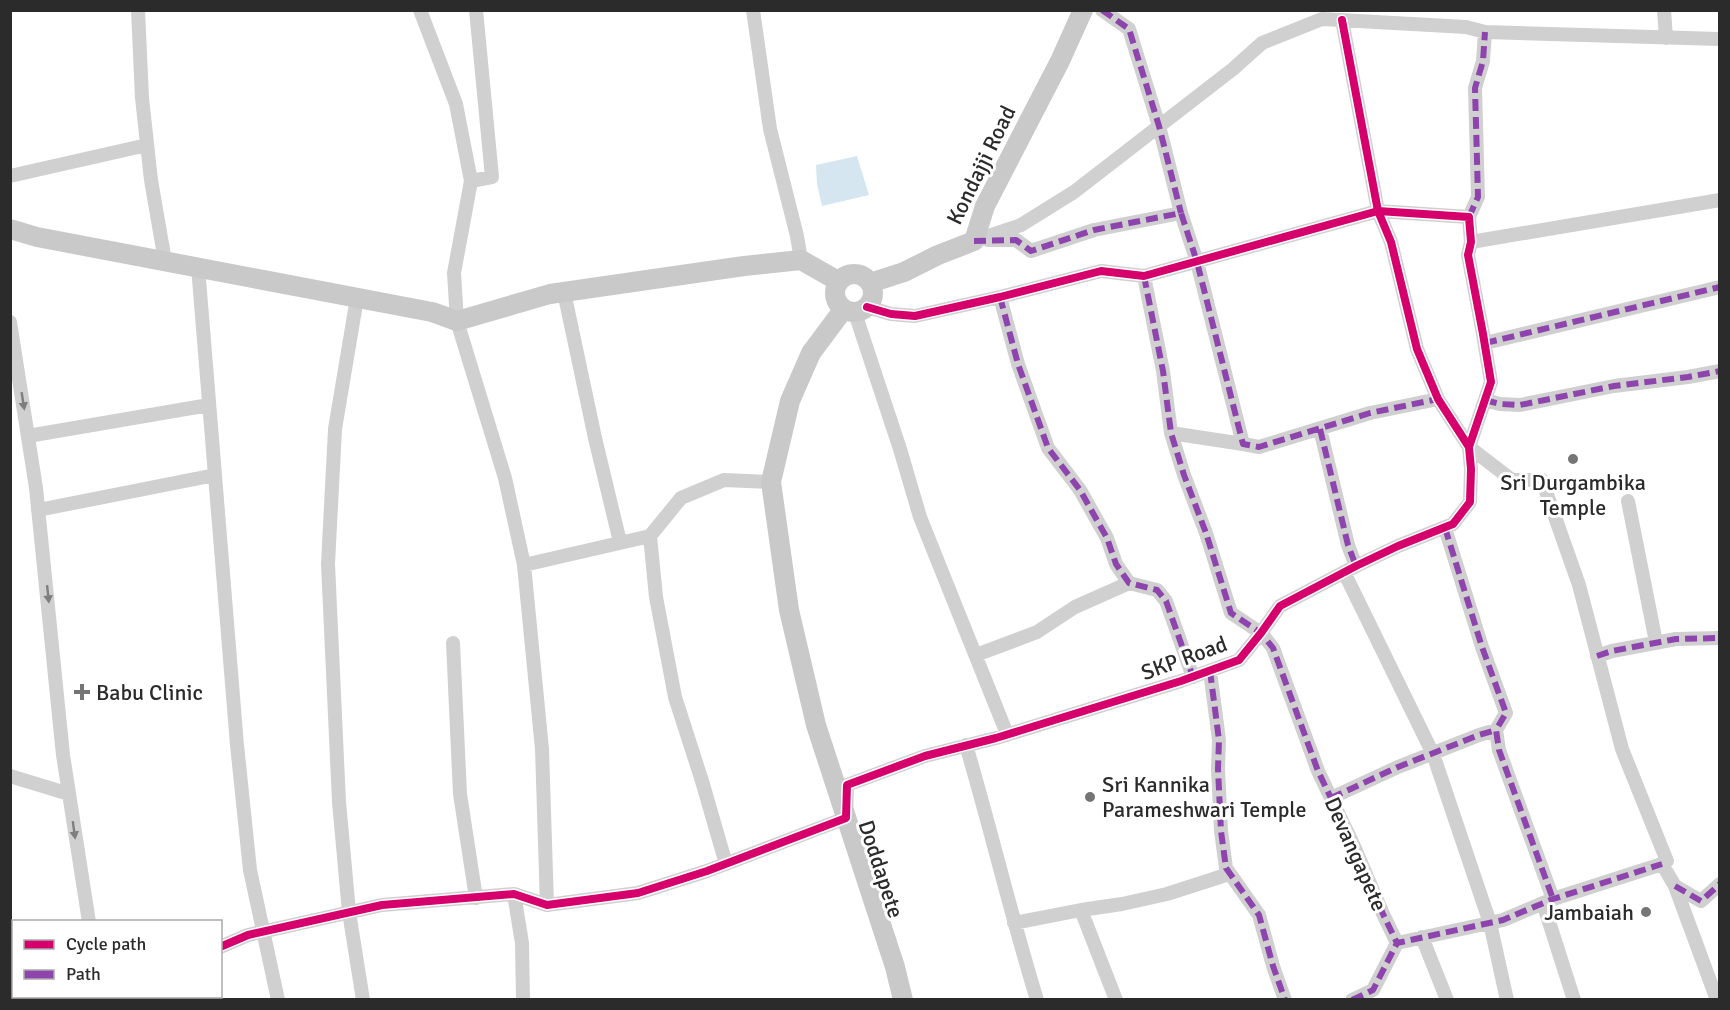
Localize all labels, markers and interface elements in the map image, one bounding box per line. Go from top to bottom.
street label: Kondajji Road [941,101,1021,229]
one-way arrow [18,391,27,410]
marker: Sri Durgambika Temple [1566,452,1580,466]
place label: Sri Durgambika Temple [1500,469,1646,521]
one-way arrow [43,585,53,604]
street label: SKP Road [1137,630,1231,686]
place label: Babu Clinic [96,679,203,706]
marker: Babu Clinic [73,683,91,701]
place label: Sri Kannika Parameshwari Temple [1102,771,1307,823]
marker: Sri Kannika Parameshwari Temple [1083,790,1097,804]
street label: Devangapete [1319,793,1393,915]
street label: Doddapete [852,817,910,921]
one-way arrow [69,820,78,839]
place label: Jambaiah [1544,899,1634,926]
marker: Jambaiah [1639,905,1653,919]
legend [12,920,222,998]
text: Cycle path [66,933,146,955]
text: Path [66,963,101,985]

